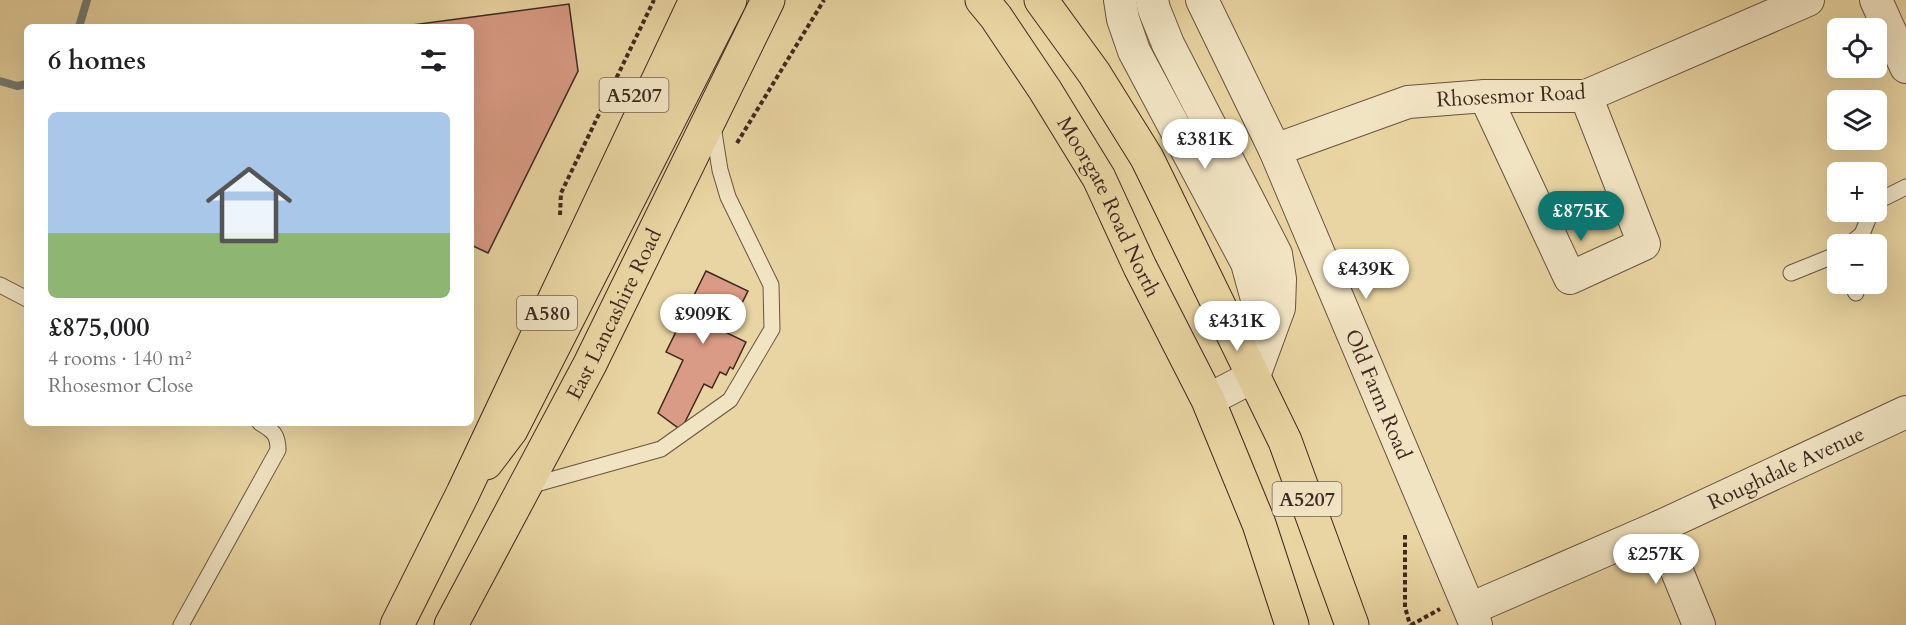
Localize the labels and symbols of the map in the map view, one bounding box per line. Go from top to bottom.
road number: A5207 [600,78,668,112]
street label: Rhosesmor Road [1436,78,1586,114]
street label: Moorgate Road North [1050,111,1168,302]
pin: £381K [1163,119,1247,170]
pin: £875K [1539,191,1623,242]
street label: East Lancashire Road [559,224,668,405]
pin: £439K [1324,249,1408,300]
pin: £909K [661,294,745,345]
road number: A580 [517,296,577,330]
pin: £431K [1195,301,1279,352]
street label: Old Farm Road [1338,325,1419,464]
street label: Roughdale Avenue [1703,419,1869,517]
road number: A5207 [1272,482,1342,516]
pin: £257K [1614,534,1698,585]

